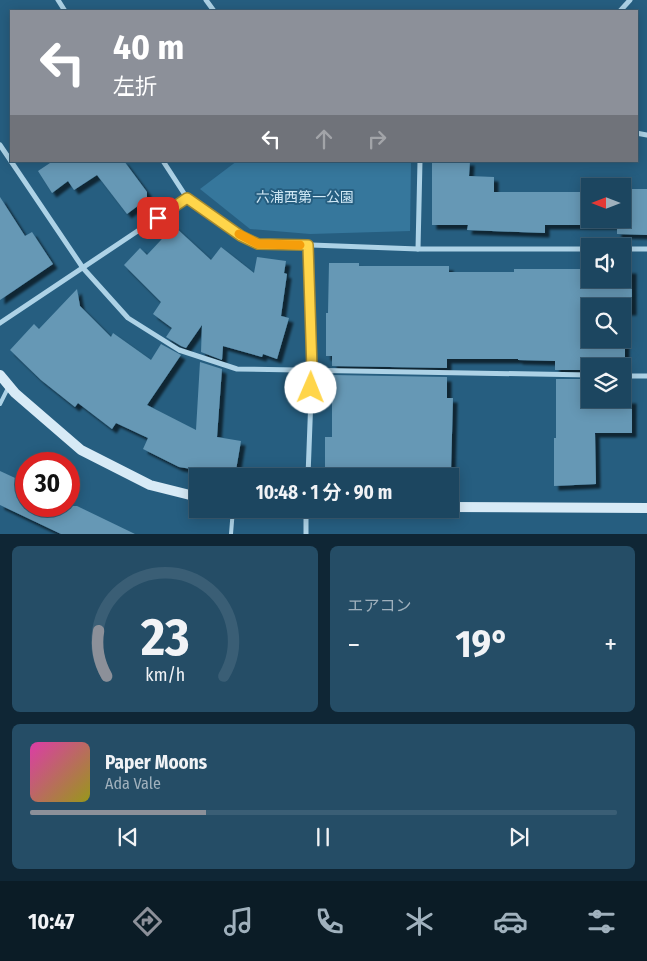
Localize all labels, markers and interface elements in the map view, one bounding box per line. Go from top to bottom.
text: 40 m [113,26,184,68]
icon: left [30,30,95,95]
text: 左折 [113,73,157,100]
icon: left [257,125,285,153]
icon: ahead [310,125,338,153]
icon: right [363,125,391,153]
north arrow [581,178,631,228]
map controls [581,178,631,408]
park label: 六浦西第一公園 [256,189,354,206]
pin [137,197,179,239]
icon: arrive [144,204,172,232]
button: sound [581,238,631,288]
button: search [581,298,631,348]
button: layers [581,358,631,408]
position arrow [284,361,336,413]
speed limit sign: 30 [15,452,80,517]
text: 10:48 · 1 分 · 90 m [256,481,392,504]
text: エアコン [348,596,412,615]
text: 23 [139,606,189,669]
text: 19° [455,621,509,667]
text: − [348,628,360,661]
text: + [604,628,617,661]
text: km/h [145,664,185,686]
text: Paper Moons [105,751,207,774]
text: Ada Vale [105,774,161,793]
icon: previous [114,823,142,851]
icon: pause [309,823,337,851]
icon: next [505,823,533,851]
icon: directions [130,904,165,939]
icon: music [221,904,256,939]
icon: phone [312,904,347,939]
icon: climate [402,904,437,939]
icon: car [493,904,528,939]
icon: filters [584,904,619,939]
text: 10:47 [28,908,74,935]

